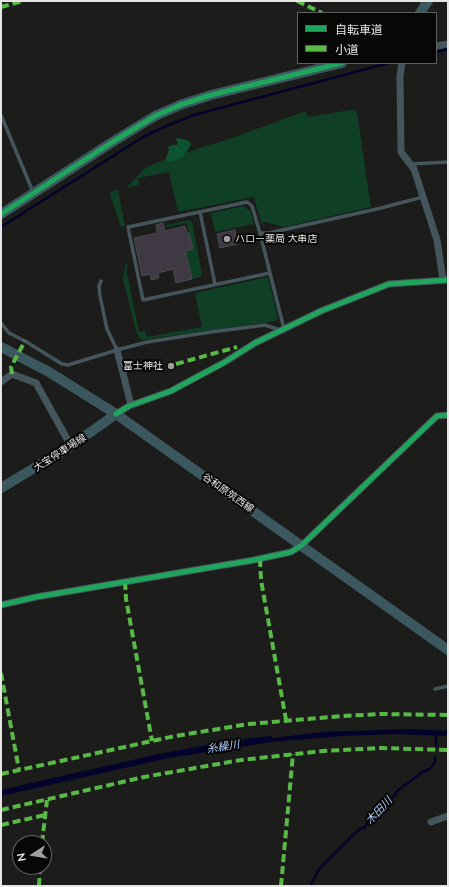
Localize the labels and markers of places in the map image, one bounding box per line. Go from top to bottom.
place label: ハロー薬局 大串店 [235,233,318,245]
marker: ハロー薬局 大串店 [222,234,232,244]
place label: 富士神社 [123,360,163,372]
marker: 富士神社 [166,361,176,371]

